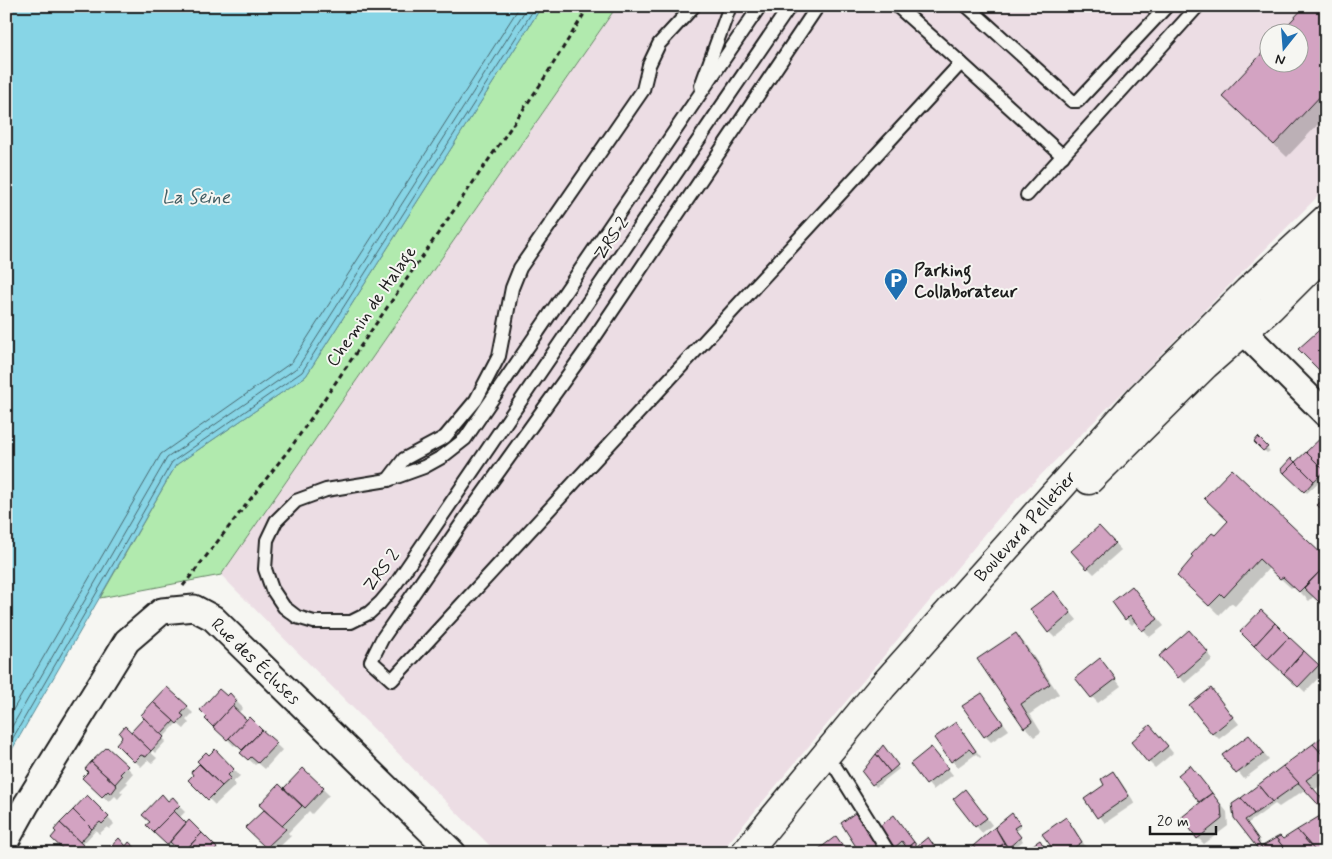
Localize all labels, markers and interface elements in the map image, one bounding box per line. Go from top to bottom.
north arrow [1260,22,1310,72]
text: N [1273,50,1288,69]
water label: La Seine [162,185,231,210]
street label: ZRS 2 [589,212,635,265]
street label: Chemin de Halage [321,241,424,373]
place label: Parking Collaborateur [914,259,1018,304]
parking icon: Parking Collaborateur [883,267,909,301]
street label: Boulevard Pelletier [969,466,1082,587]
street label: ZRS 2 [358,544,406,597]
street label: Rue des Écluses [205,613,305,710]
scale bar [1150,804,1216,836]
text: 20 m [1157,812,1189,832]

